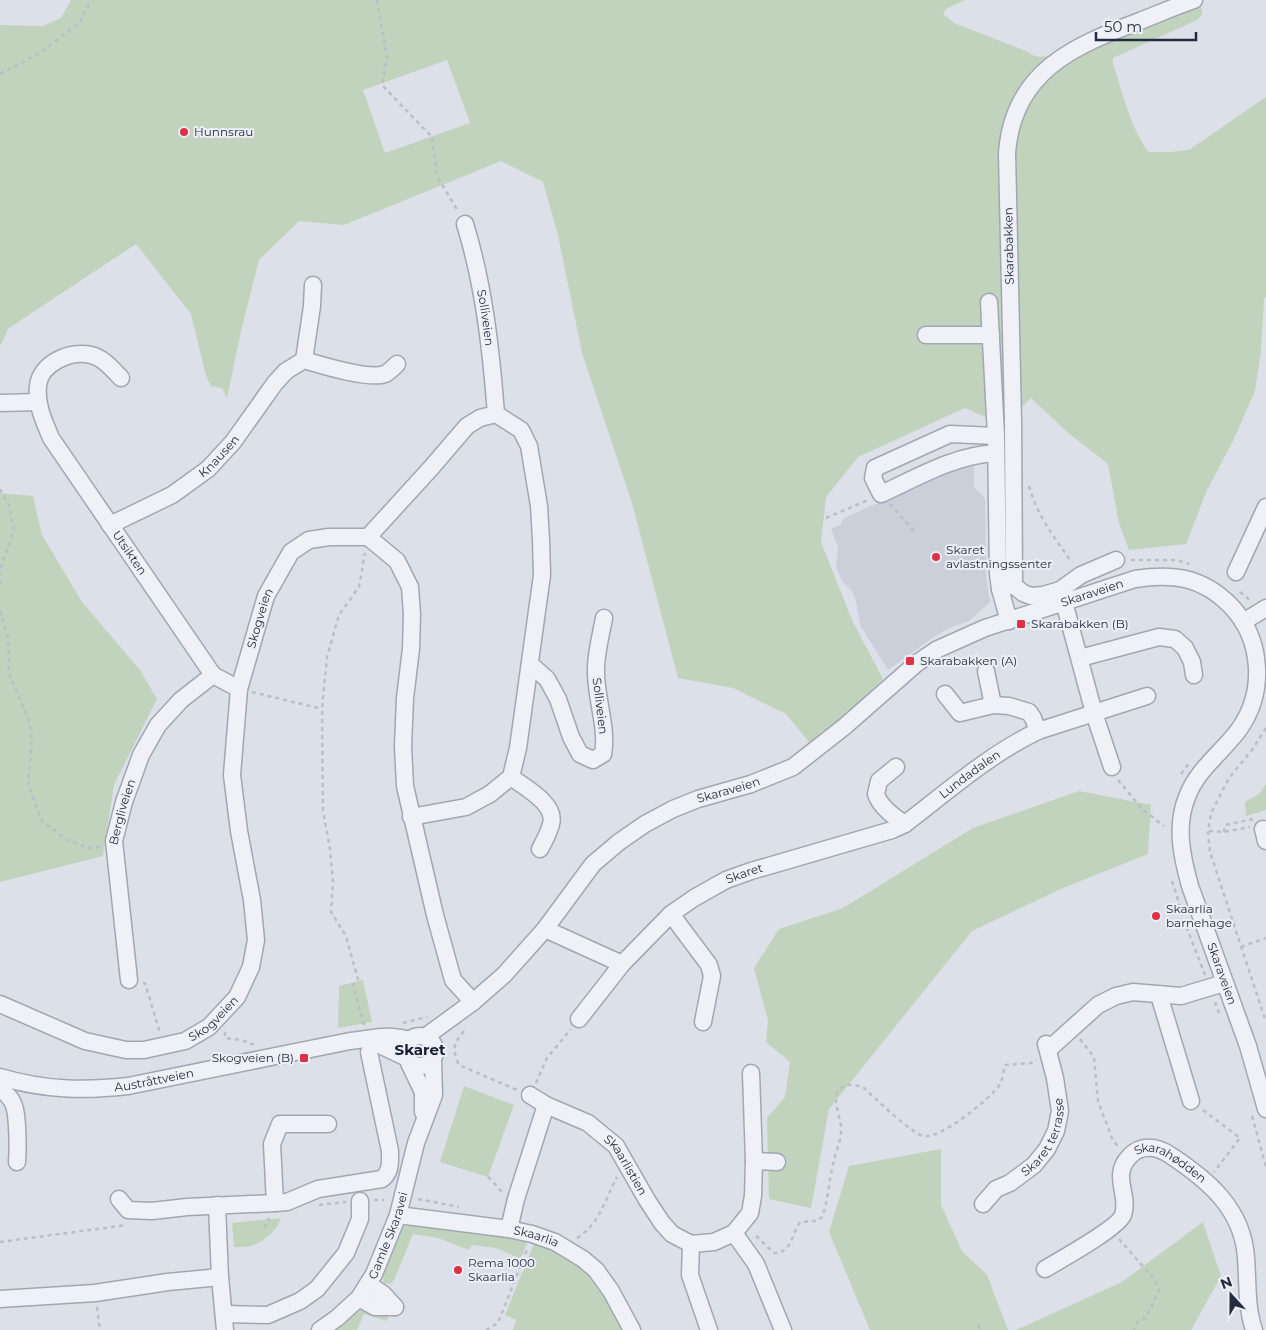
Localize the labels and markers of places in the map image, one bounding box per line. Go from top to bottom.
place label: Hunnsrau [194,124,253,139]
marker: Hunnsrau [178,126,190,138]
place label: Skaret avlastningssenter [946,542,1052,571]
marker: Skaret avlastningssenter [930,551,942,563]
place label: Skarabakken (B) [1031,616,1129,631]
marker: Skarabakken (B) [1015,618,1027,630]
place label: Skarabakken (A) [920,653,1017,668]
marker: Skarabakken (A) [904,655,916,667]
place label: Skaarlia barnehage [1166,901,1232,930]
marker: Skaarlia barnehage [1150,910,1162,922]
place label: Skogveien (B) [212,1050,294,1065]
marker: Skogveien (B) [298,1052,310,1064]
place label: Rema 1000 Skaarlia [468,1255,535,1284]
marker: Rema 1000 Skaarlia [452,1264,464,1276]

